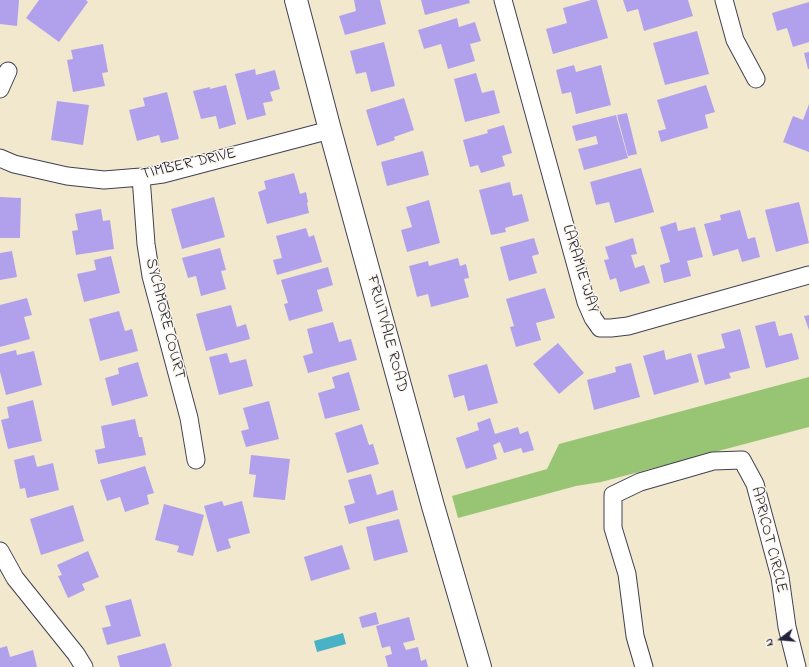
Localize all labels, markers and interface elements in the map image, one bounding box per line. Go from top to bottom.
street label: TIMBER DRIVE [140,145,238,185]
street label: LARAMIE WAY [556,223,602,315]
street label: SYCAMORE COURT [140,257,188,381]
street label: FRUITVALE ROAD [361,273,411,395]
street label: APRICOT CIRCLE [746,485,790,595]
north arrow [761,619,801,659]
text: N [761,637,778,648]

